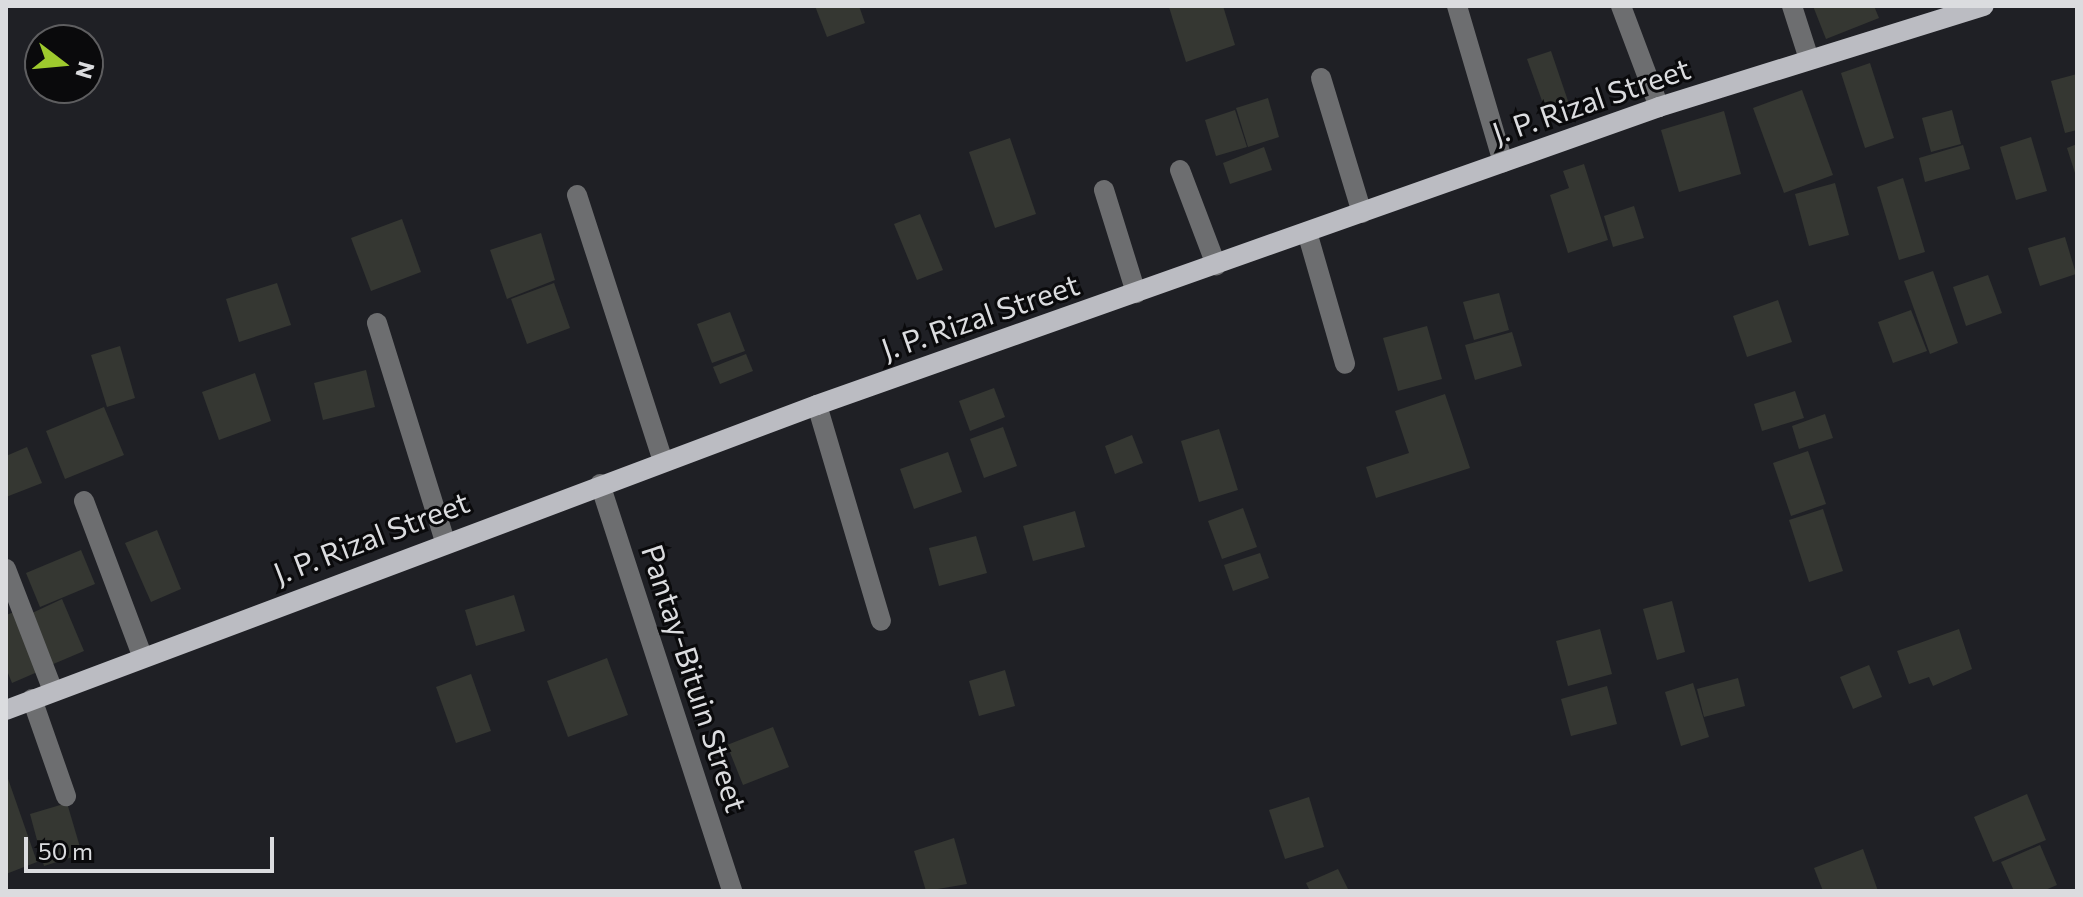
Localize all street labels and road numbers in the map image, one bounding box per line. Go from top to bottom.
street label: J. P. Rizal Street [1487,49,1695,151]
street label: J. P. Rizal Street [876,265,1084,367]
street label: J. P. Rizal Street [268,483,474,591]
street label: Pantay-Bituin Street [635,540,755,816]

